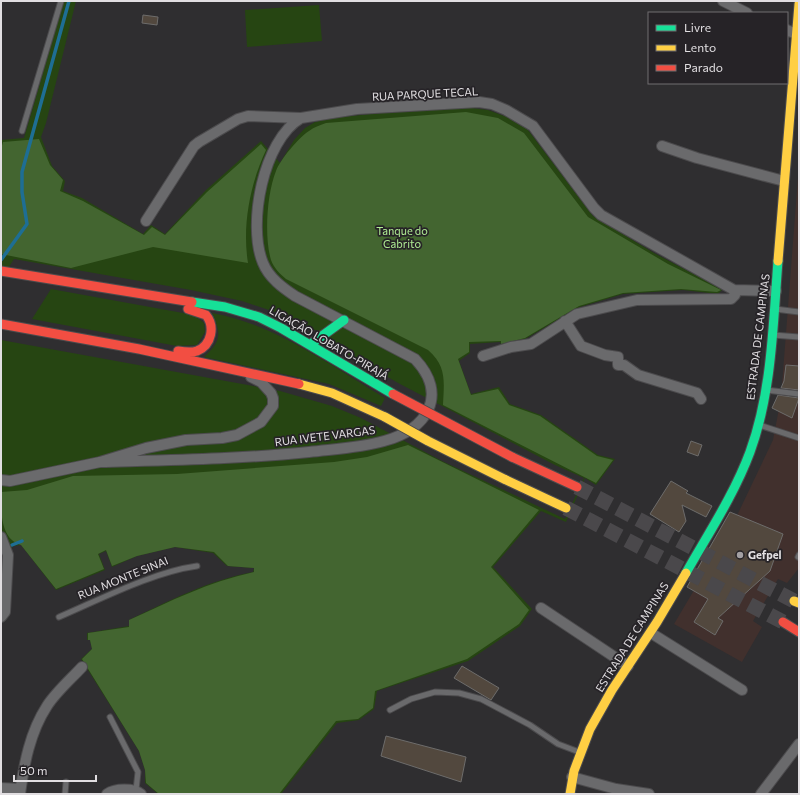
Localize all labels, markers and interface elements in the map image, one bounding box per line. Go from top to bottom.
legend [648,12,788,84]
text: Livre [684,20,711,34]
text: Lento [684,40,716,54]
text: Parado [684,60,723,74]
street label: RUA PARQUE TECAL [372,84,478,103]
park label: Tanque do Cabrito [376,224,428,250]
street label: ESTRADA DE CAMPINAS [743,273,772,401]
street label: LIGAÇÃO LOBATO-PIRAJÁ [267,302,392,383]
street label: RUA IVETE VARGAS [274,423,376,448]
place label: Gefpel [748,548,782,561]
marker: Gefpel [735,550,745,560]
street label: RUA MONTE SINAI [76,553,170,602]
street label: ESTRADA DE CAMPINAS [592,579,671,694]
scale bar [14,757,96,783]
text: 50 m [20,763,48,777]

